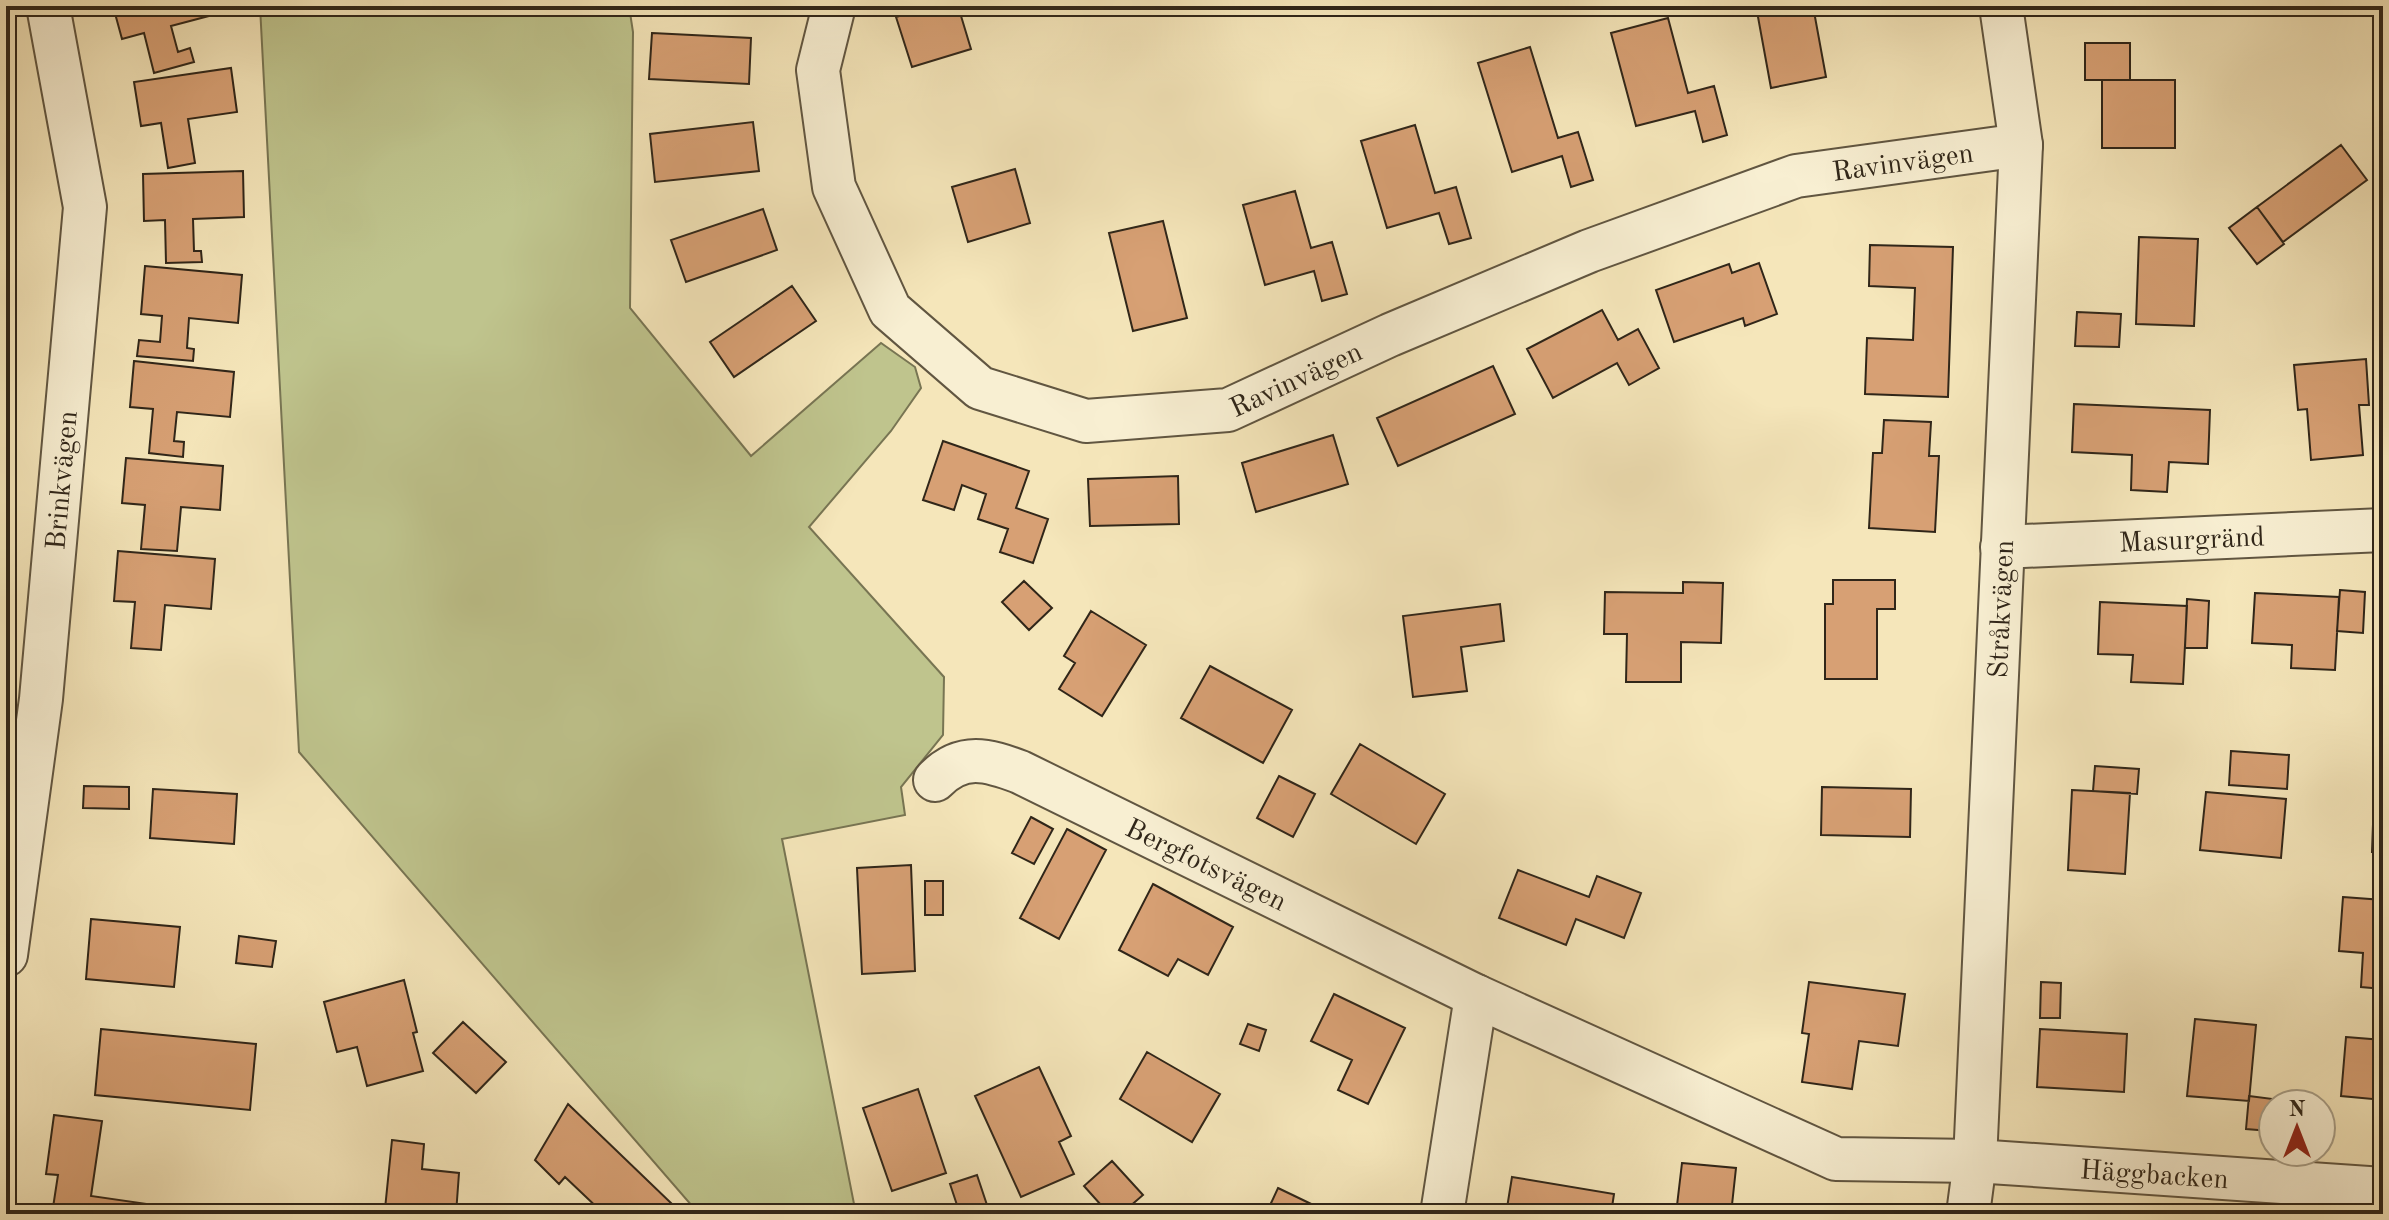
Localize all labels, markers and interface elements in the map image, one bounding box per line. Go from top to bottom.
street label: Ravinvägen [1831,141,1975,188]
street label: Ravinvägen [1226,339,1367,424]
street label: Brinkvägen [43,410,84,551]
street label: Masurgränd [2118,524,2266,559]
street label: Stråkvägen [1986,539,2020,679]
street label: Bergfotsvägen [1120,815,1290,918]
north arrow [2257,1088,2337,1168]
text: N [2289,1099,2306,1121]
street label: Häggbacken [2079,1157,2229,1195]

